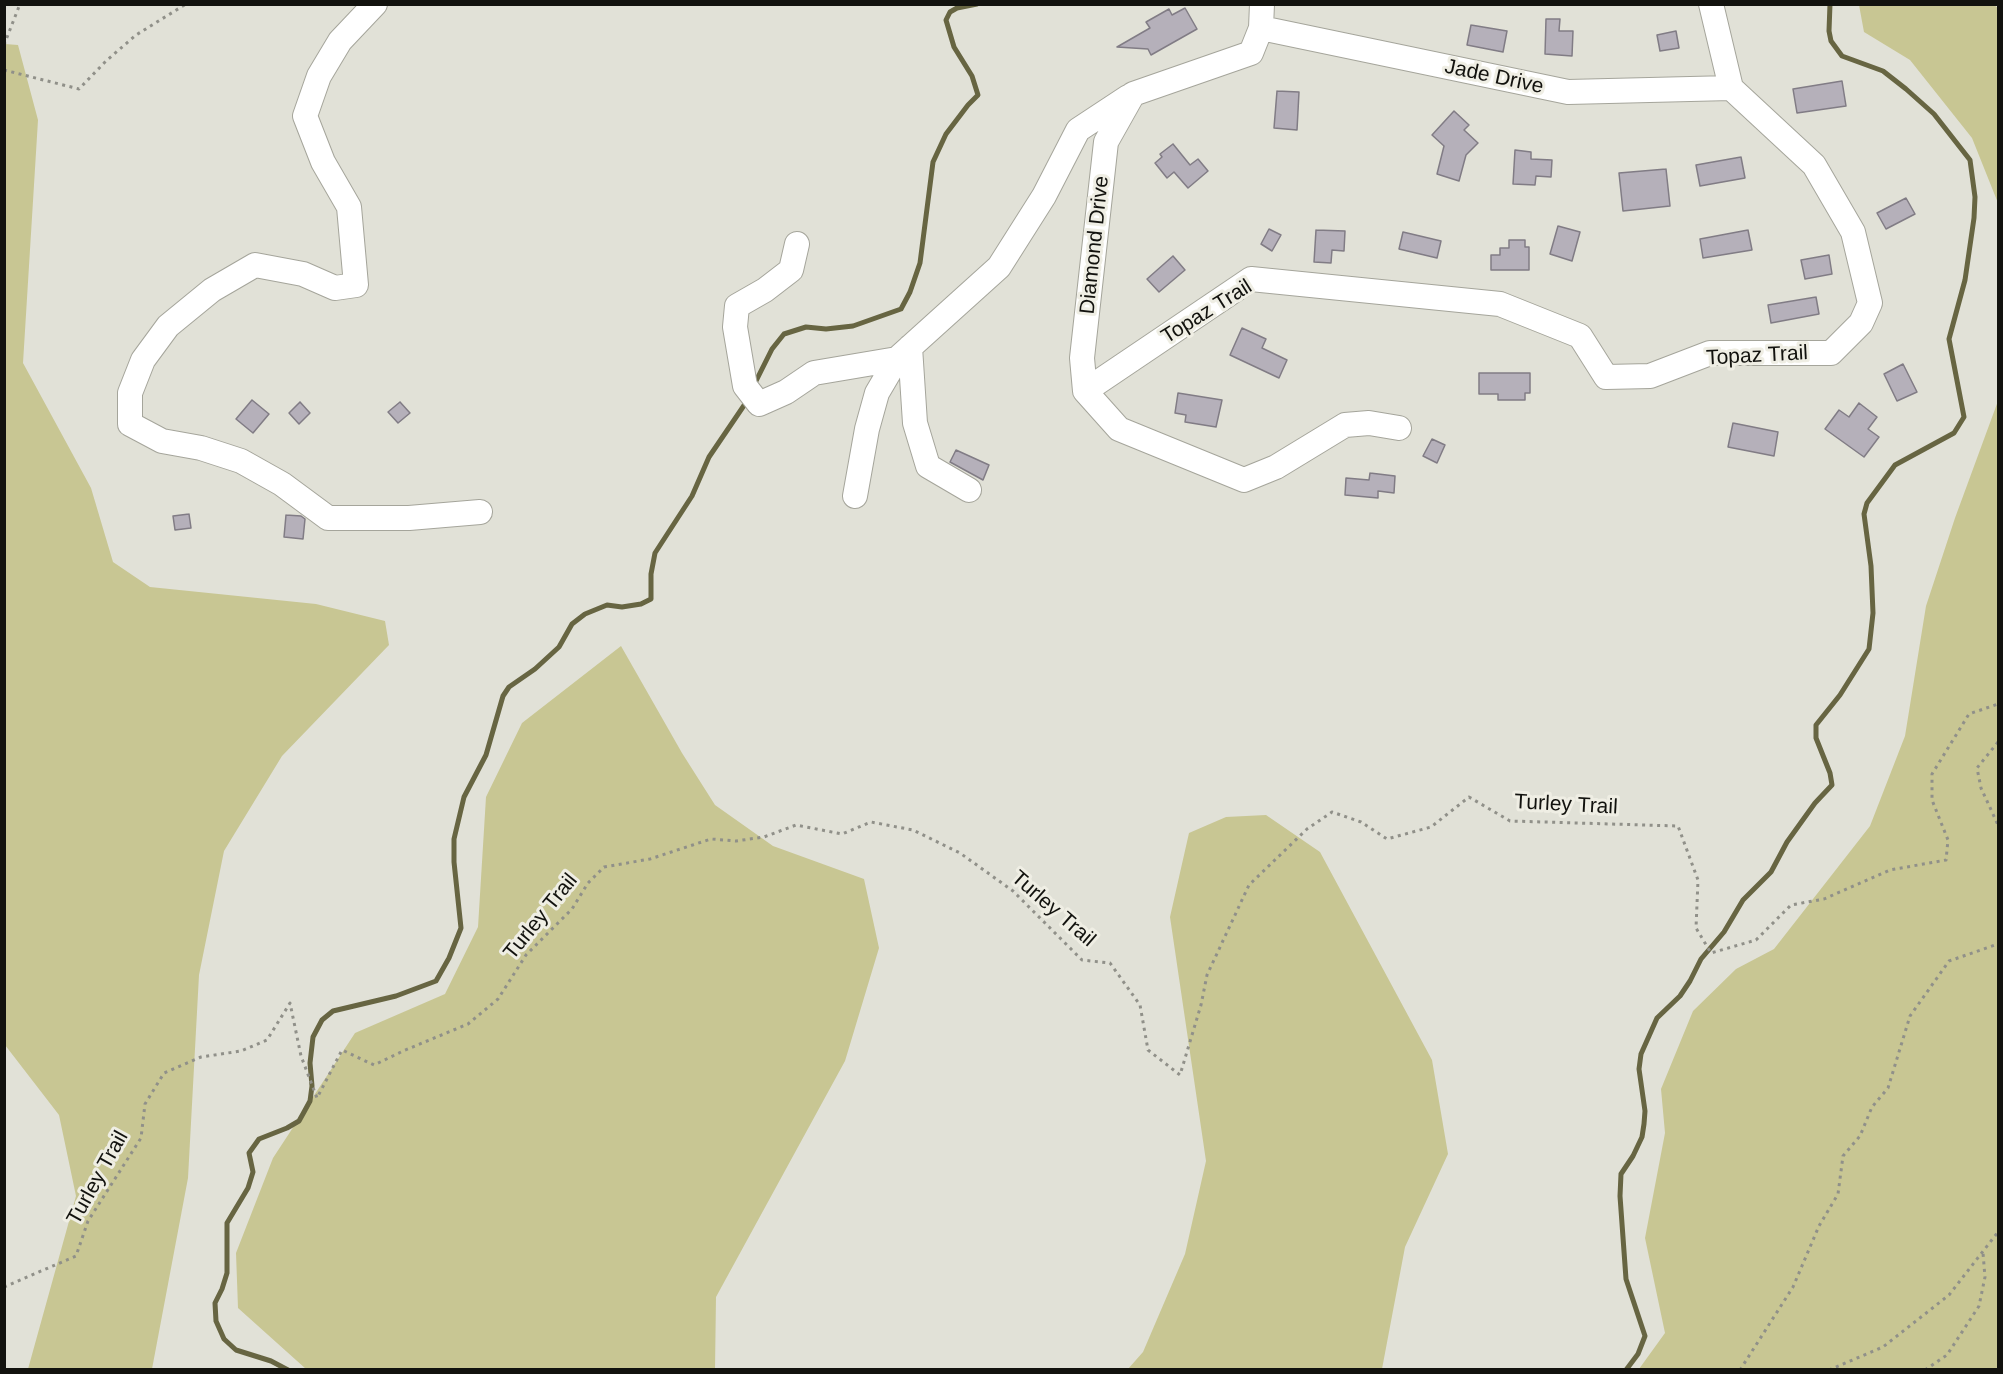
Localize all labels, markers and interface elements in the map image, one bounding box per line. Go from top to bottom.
street label: Jade Drive [1442,54,1546,100]
street label: Diamond Drive [1075,175,1115,315]
street label: Topaz Trail [1157,274,1257,350]
street label: Topaz Trail [1705,341,1809,371]
street label: Turley Trail [1514,790,1618,820]
street label: Turley Trail [1006,866,1100,952]
street label: Turley Trail [499,869,583,965]
street label: Turley Trail [62,1127,134,1229]

